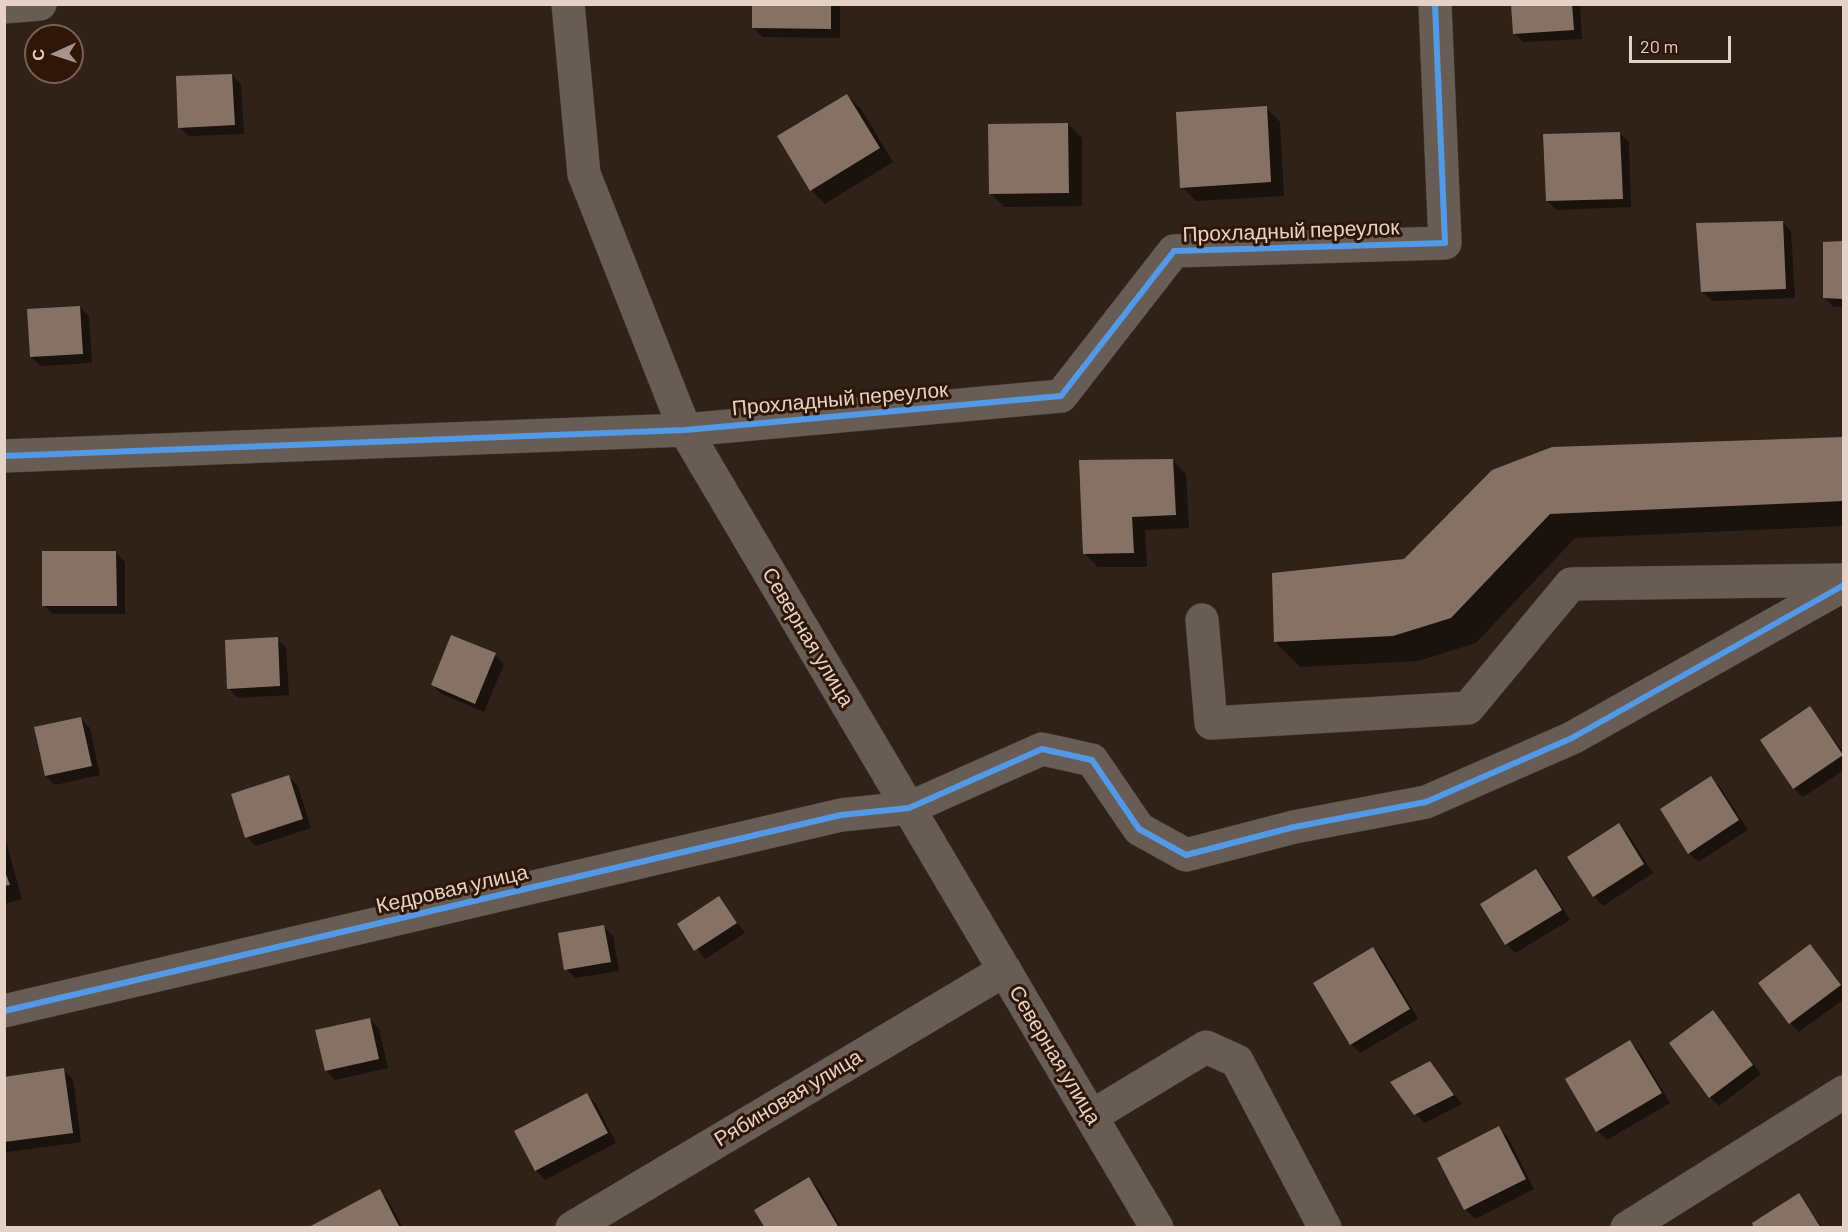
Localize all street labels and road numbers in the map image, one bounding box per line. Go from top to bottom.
street label: Прохладный переулок [1182,215,1400,247]
street label: Прохладный переулок [731,377,949,421]
street label: Северная улица [757,563,859,711]
street label: Кедровая улица [374,859,530,919]
street label: Северная улица [1004,981,1106,1129]
street label: Рябиновая улица [710,1044,866,1152]

